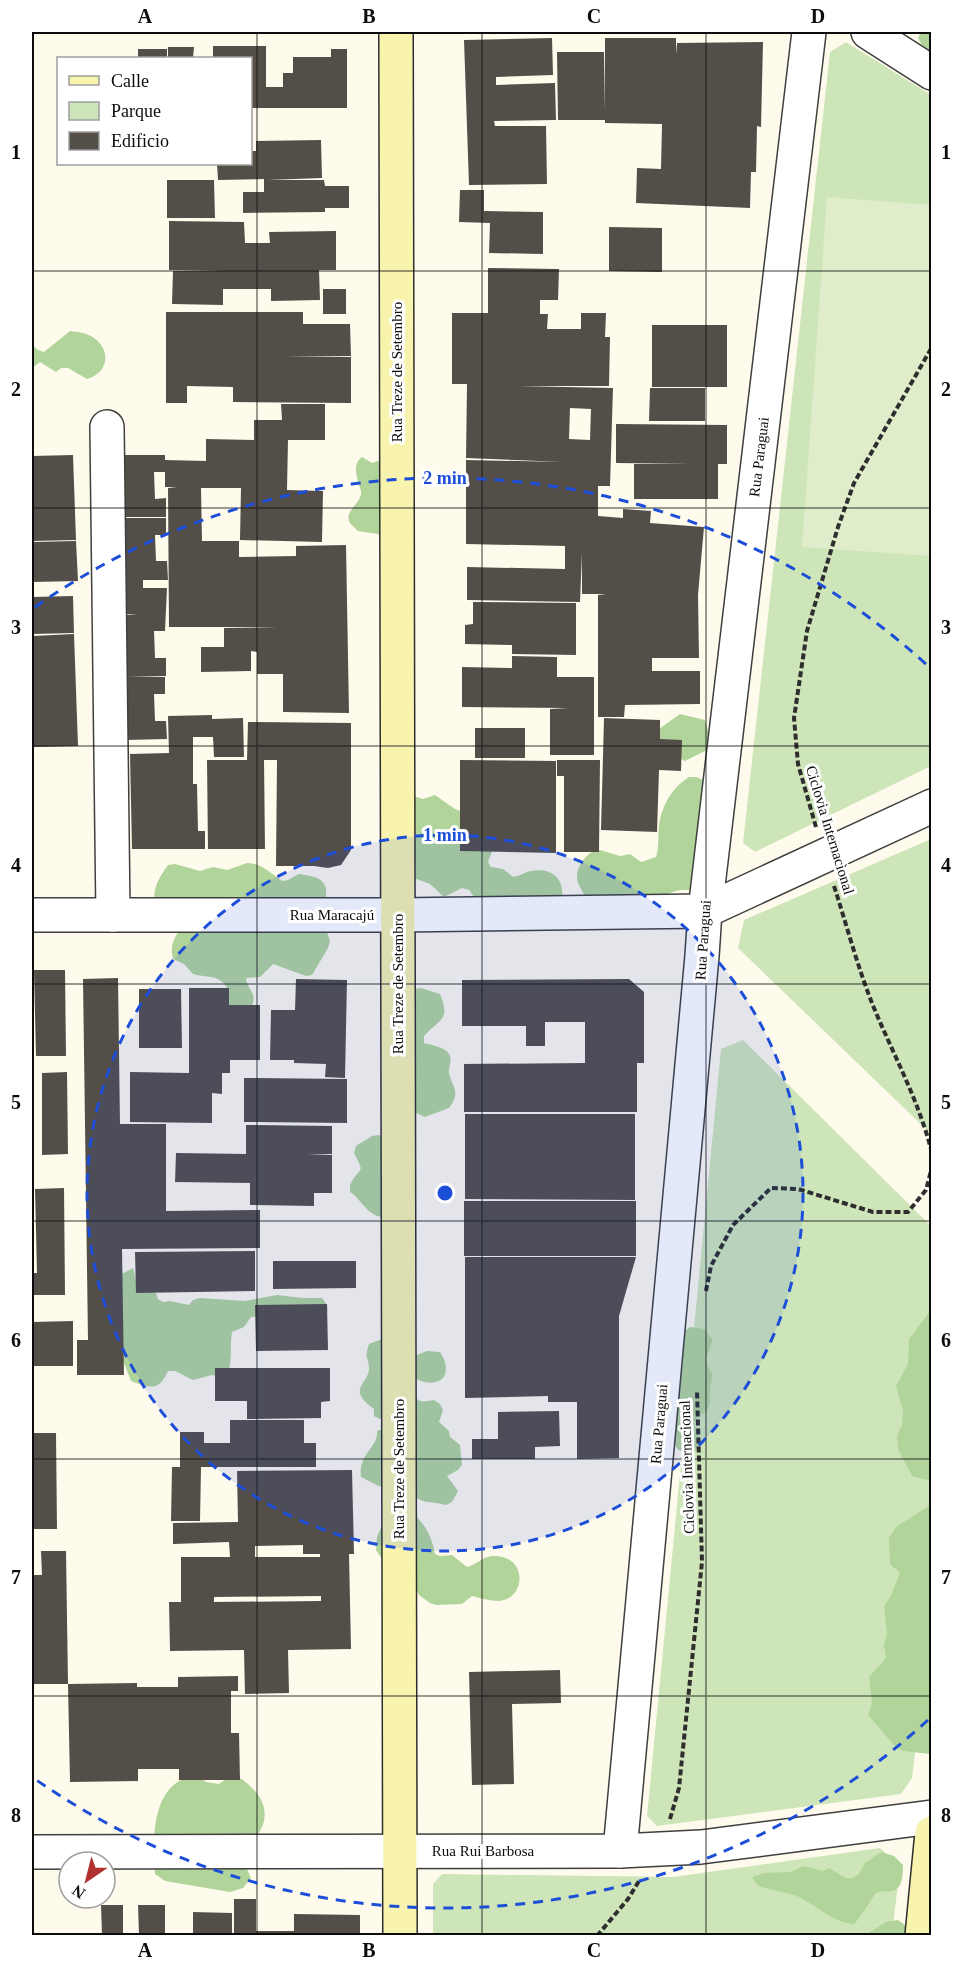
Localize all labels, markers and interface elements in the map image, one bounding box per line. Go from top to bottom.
text: A [138,5,153,27]
text: B [362,5,376,27]
text: C [587,5,601,27]
text: D [811,5,825,27]
legend [57,57,252,165]
text: Calle [111,71,149,91]
text: Parque [111,101,161,121]
text: Edificio [111,131,169,151]
text: 1 [11,141,21,163]
text: 1 [941,141,951,163]
street label: Rua Treze de Setembro [389,302,405,442]
text: 2 [11,378,21,400]
text: 2 [941,378,951,400]
street label: Rua Paraguai [746,416,772,498]
text: 2 min [423,468,467,488]
text: 3 [11,616,21,638]
text: 3 [941,616,951,638]
street label: Ciclovia Internacional [803,764,857,896]
text: 1 min [423,825,467,845]
text: 4 [11,854,21,876]
text: 4 [941,854,951,876]
street label: Rua Paraguai [692,899,714,981]
street label: Rua Maracajú [290,907,375,923]
street label: Rua Treze de Setembro [390,914,406,1054]
text: 5 [11,1091,21,1113]
text: 5 [941,1091,951,1113]
centre of rings [435,1183,455,1203]
text: 6 [11,1329,21,1351]
text: 6 [941,1329,951,1351]
street label: Rua Paraguai [648,1383,670,1465]
street label: Rua Treze de Setembro [391,1399,407,1539]
street label: Ciclovia Internacional [677,1400,697,1534]
text: 7 [11,1566,21,1588]
text: 7 [941,1566,951,1588]
text: 8 [11,1804,21,1826]
text: 8 [941,1804,951,1826]
street label: Rua Rui Barbosa [432,1843,535,1859]
north arrow [57,1850,117,1910]
text: N [69,1881,88,1902]
text: A [138,1939,153,1961]
text: B [362,1939,376,1961]
text: C [587,1939,601,1961]
text: D [811,1939,825,1961]

